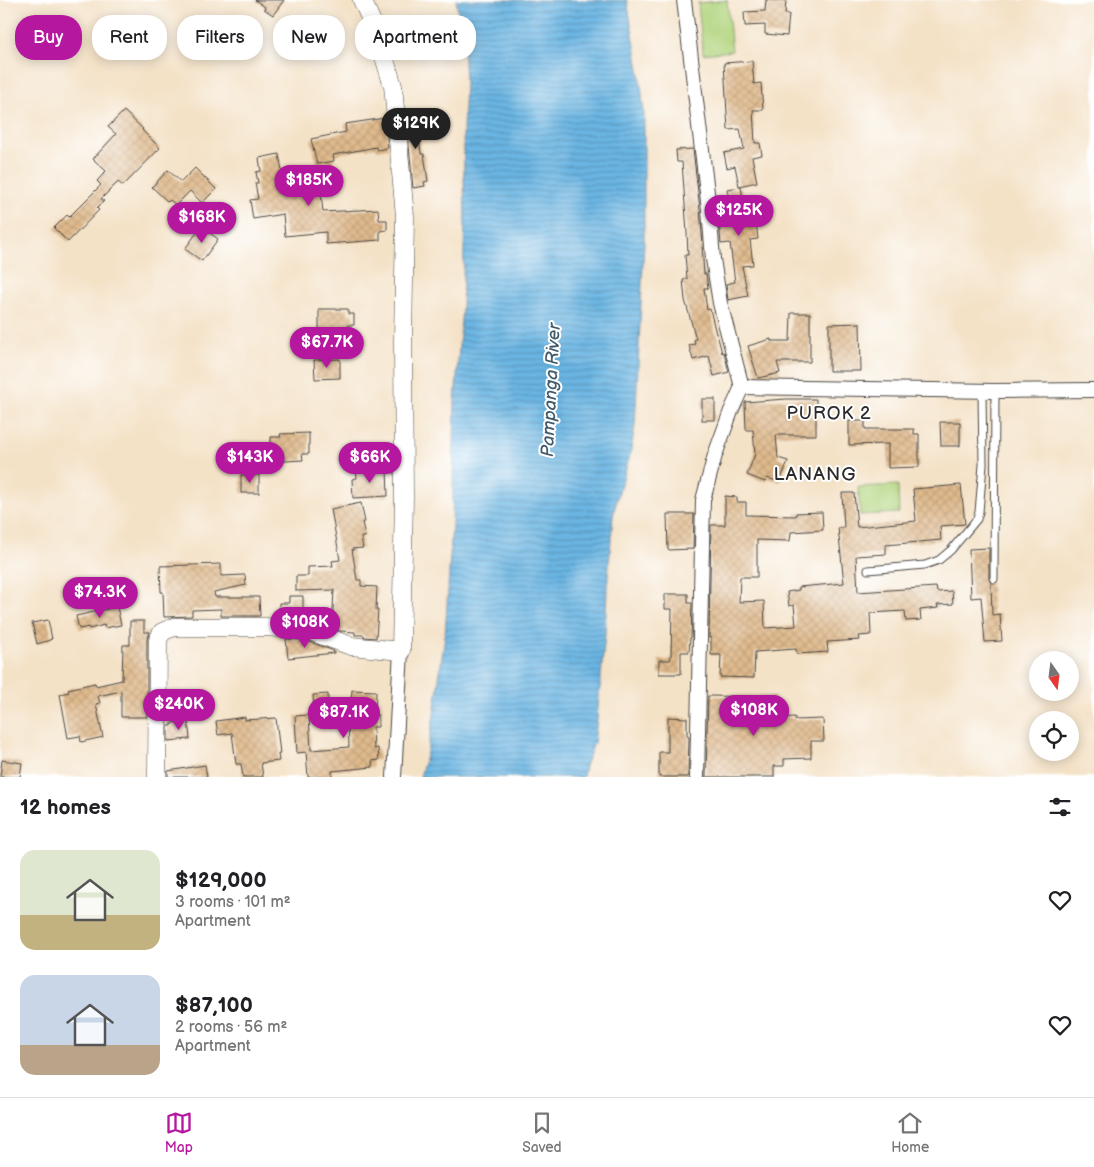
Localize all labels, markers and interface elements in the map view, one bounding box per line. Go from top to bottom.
chip: Buy [15,15,82,60]
chip: Rent [92,15,167,60]
chip: Filters [177,15,263,60]
chip: New [273,15,345,60]
chip: Apartment [355,15,476,60]
pin: $129K [381,108,451,150]
text: $129K [392,114,440,133]
pin: $185K [274,164,344,207]
text: $185K [285,171,333,190]
pin: $125K [704,194,774,237]
text: $125K [716,201,762,220]
pin: $168K [167,202,237,244]
text: $168K [178,208,226,227]
water label: Pampanga River [537,321,565,457]
pin: $67.7K [286,326,368,369]
text: $67.7K [301,333,353,352]
district label: PUROK 2 [786,403,872,424]
pin: $143K [215,442,285,484]
pin: $66K [340,442,400,484]
text: $143K [227,448,273,467]
text: $66K [350,448,390,467]
district label: LANANG [774,463,856,486]
pin: $74.3K [59,576,141,619]
text: $74.3K [74,583,126,602]
pin: $108K [270,606,340,649]
text: $108K [281,613,329,632]
north arrow [1029,651,1079,701]
map controls [1029,651,1079,761]
pin: $240K [144,688,214,731]
pin: $108K [719,694,789,737]
text: $240K [154,695,204,714]
pin: $87.1K [303,696,385,739]
text: $108K [730,701,778,720]
text: $87.1K [319,703,369,722]
button: locate [1029,711,1079,761]
icon: filters [1046,793,1074,821]
text: 12 homes [20,795,111,820]
text: $129,000 [175,868,266,893]
icon: home [60,870,120,930]
icon: heart [1046,886,1074,914]
text: 3 rooms · 101 m² [175,893,291,912]
text: Apartment [175,912,251,931]
text: $87,100 [175,993,253,1018]
icon: home [60,995,120,1055]
icon: heart [1046,1011,1074,1039]
text: 2 rooms · 56 m² [175,1018,287,1037]
text: Apartment [175,1037,251,1056]
tab: Map [165,1109,193,1156]
tab: Saved [522,1109,562,1156]
tab: Home [891,1109,929,1156]

